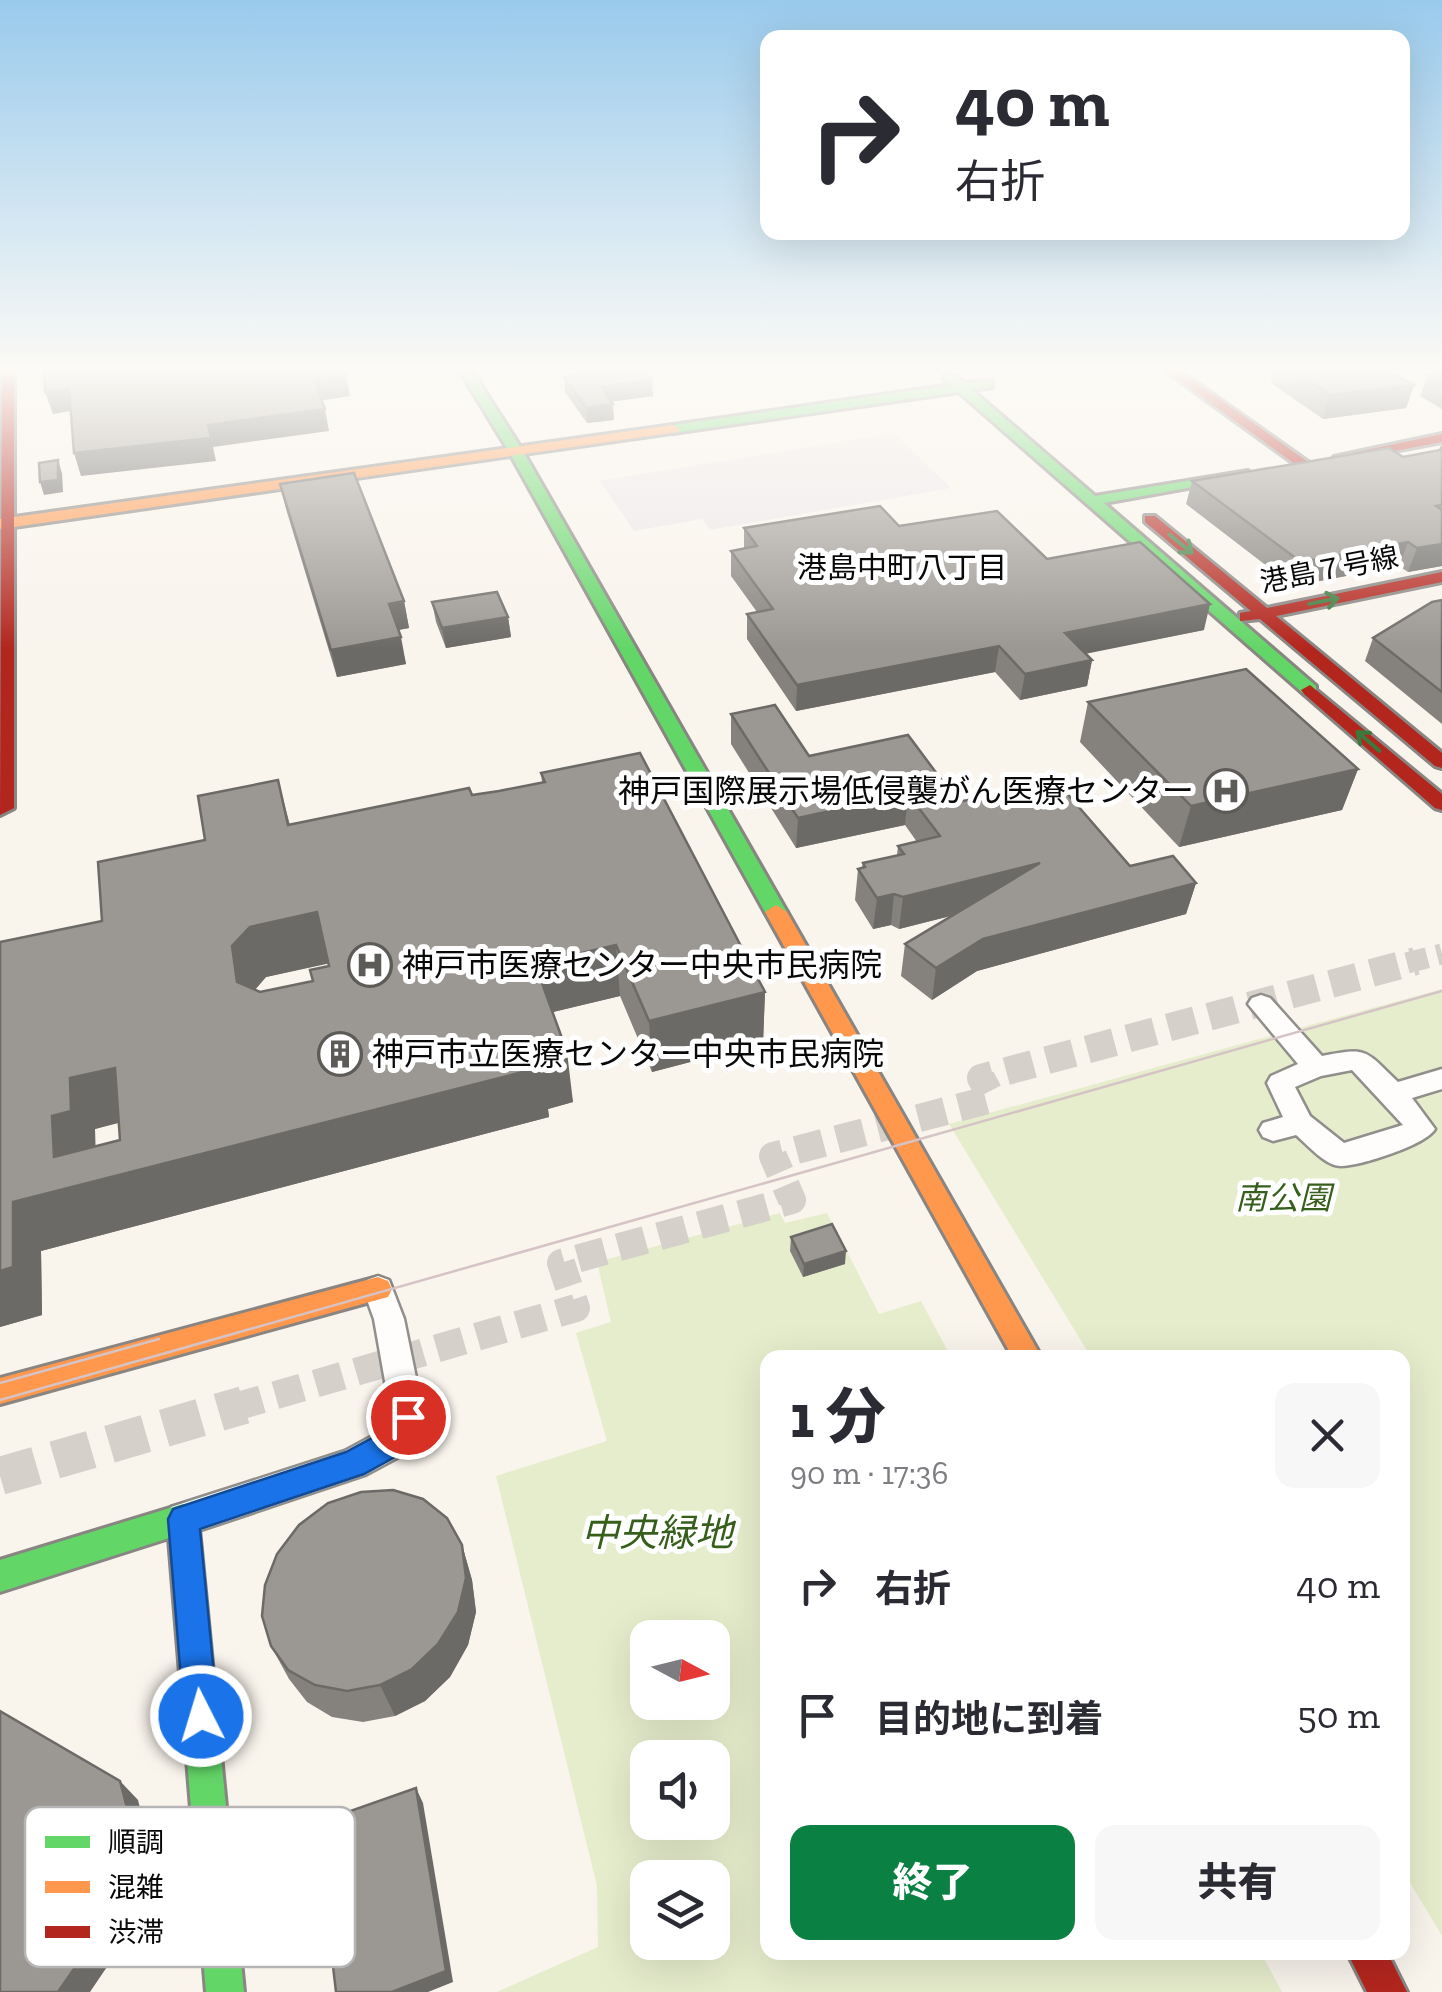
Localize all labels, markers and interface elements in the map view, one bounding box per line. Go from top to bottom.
text: 40 m [955,60,1110,144]
icon: right [790,70,920,200]
text: 右折 [955,155,1045,209]
one-way arrow [1167,533,1193,555]
street label: 港島７号線 [1257,540,1401,599]
district label: 港島中町八丁目 [797,550,1007,586]
one-way arrow [1307,591,1339,610]
one-way arrow [1356,730,1381,753]
hospital icon: 神戸国際展示場低侵襲がん医療センター [1203,768,1249,814]
place label: 神戸国際展示場低侵襲がん医療センター [618,772,1194,810]
hospital icon: 神戸市医療センター中央市民病院 [347,942,393,988]
place label: 神戸市医療センター中央市民病院 [402,946,882,984]
building icon: 神戸市立医療センター中央市民病院 [317,1031,363,1077]
place label: 神戸市立医療センター中央市民病院 [372,1035,884,1073]
park label: 南公園 [1235,1179,1335,1217]
pin [366,1375,451,1460]
text: 1 分 [790,1380,885,1452]
button: close [1275,1383,1380,1488]
icon: arrive [381,1390,436,1445]
text: 90 m · 17:36 [790,1454,949,1492]
park label: 中央緑地 [581,1510,737,1556]
icon: right [790,1558,845,1613]
text: 40 m [1296,1562,1380,1608]
text: 右折 [875,1566,951,1612]
north arrow [630,1620,730,1720]
map controls [630,1620,730,1960]
position arrow [149,1664,253,1768]
icon: arrive [790,1688,845,1743]
text: 50 m [1297,1692,1380,1738]
text: 目的地に到着 [875,1696,1103,1742]
button: sound [630,1740,730,1840]
legend [25,1807,355,1967]
button: 終了 [790,1825,1075,1940]
button: 共有 [1095,1825,1380,1940]
text: 順調 [108,1826,164,1859]
button: layers [630,1860,730,1960]
text: 混雑 [108,1871,164,1904]
text: 渋滞 [108,1916,164,1949]

